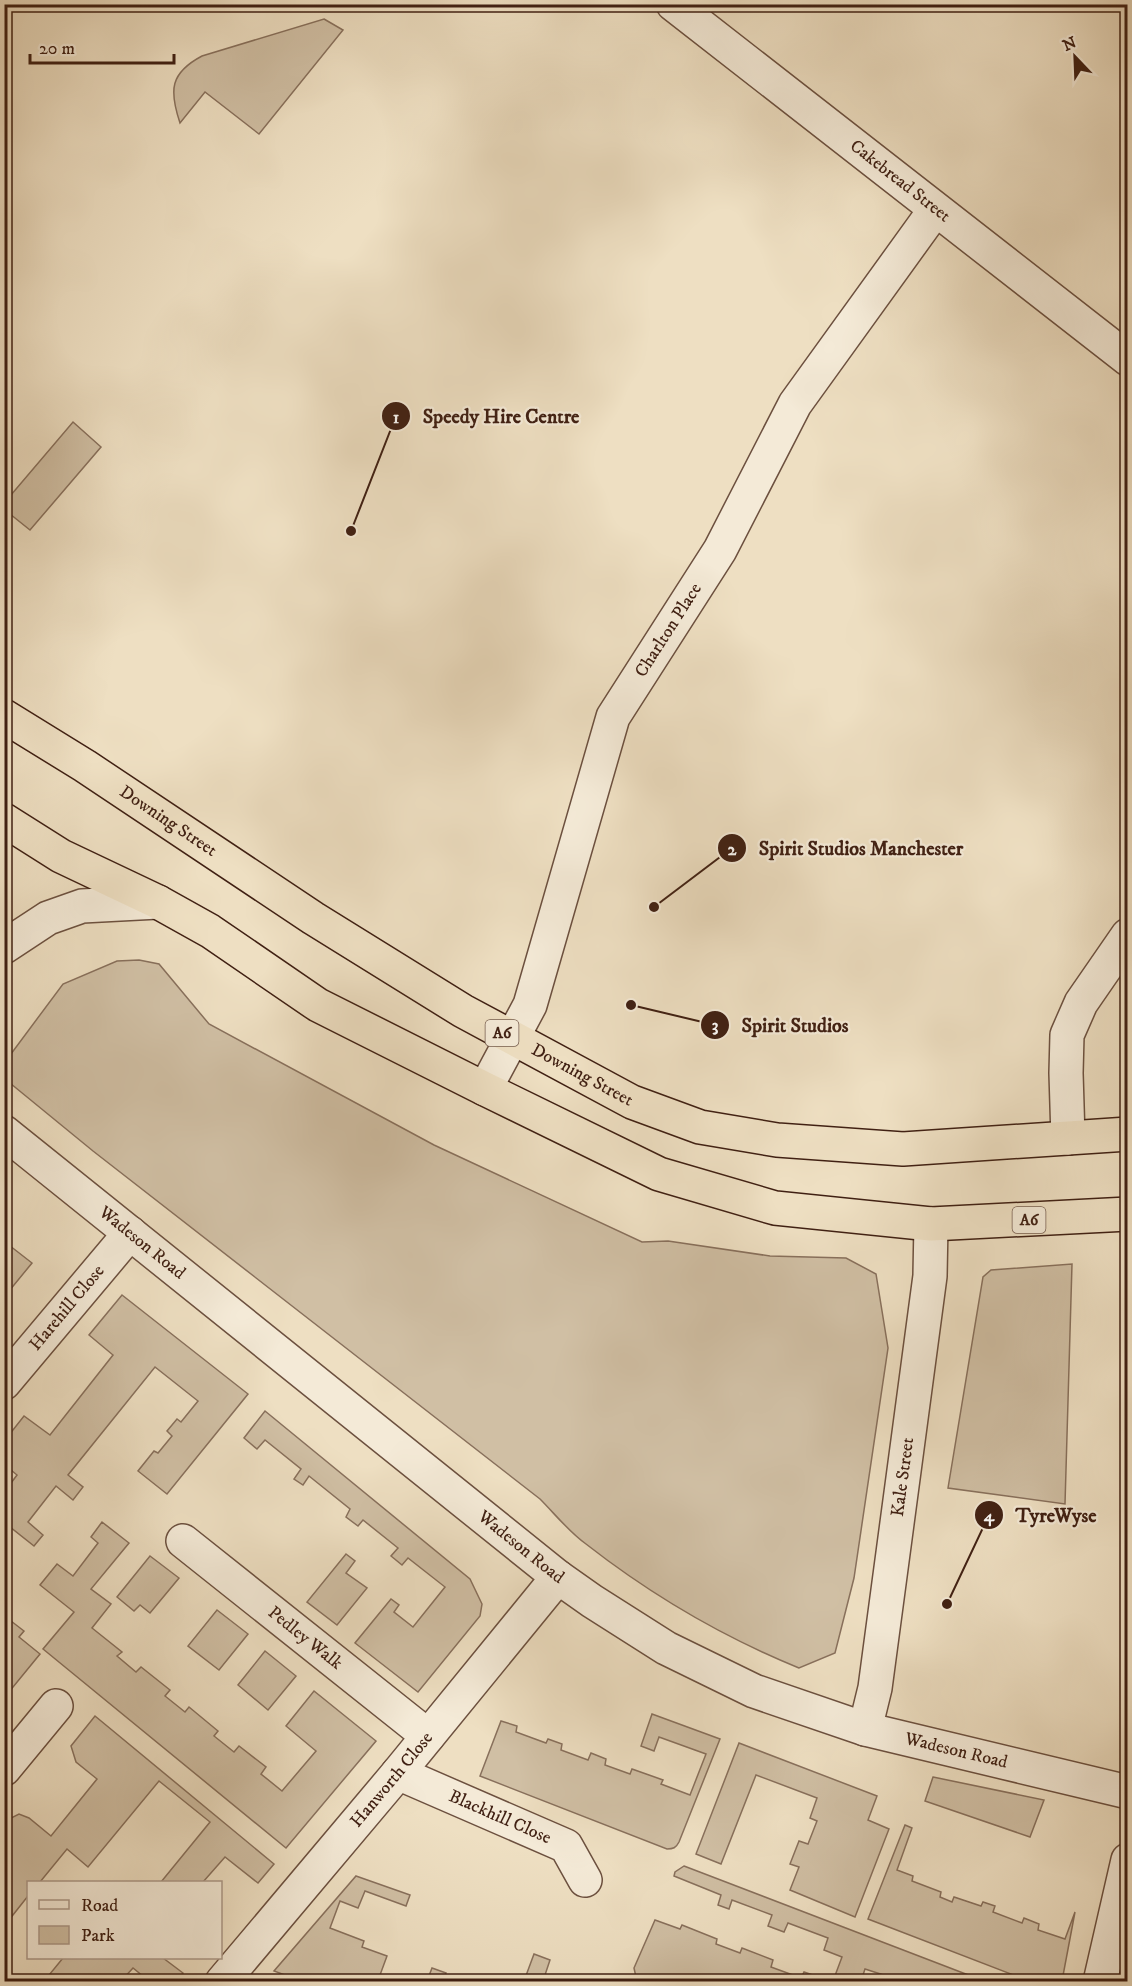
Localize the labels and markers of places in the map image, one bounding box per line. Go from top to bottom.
callout: Speedy Hire Centre [381,397,592,435]
callout: Spirit Studios Manchester [717,829,975,867]
callout: Spirit Studios [700,1006,861,1044]
callout: TyreWyse [974,1496,1109,1534]

